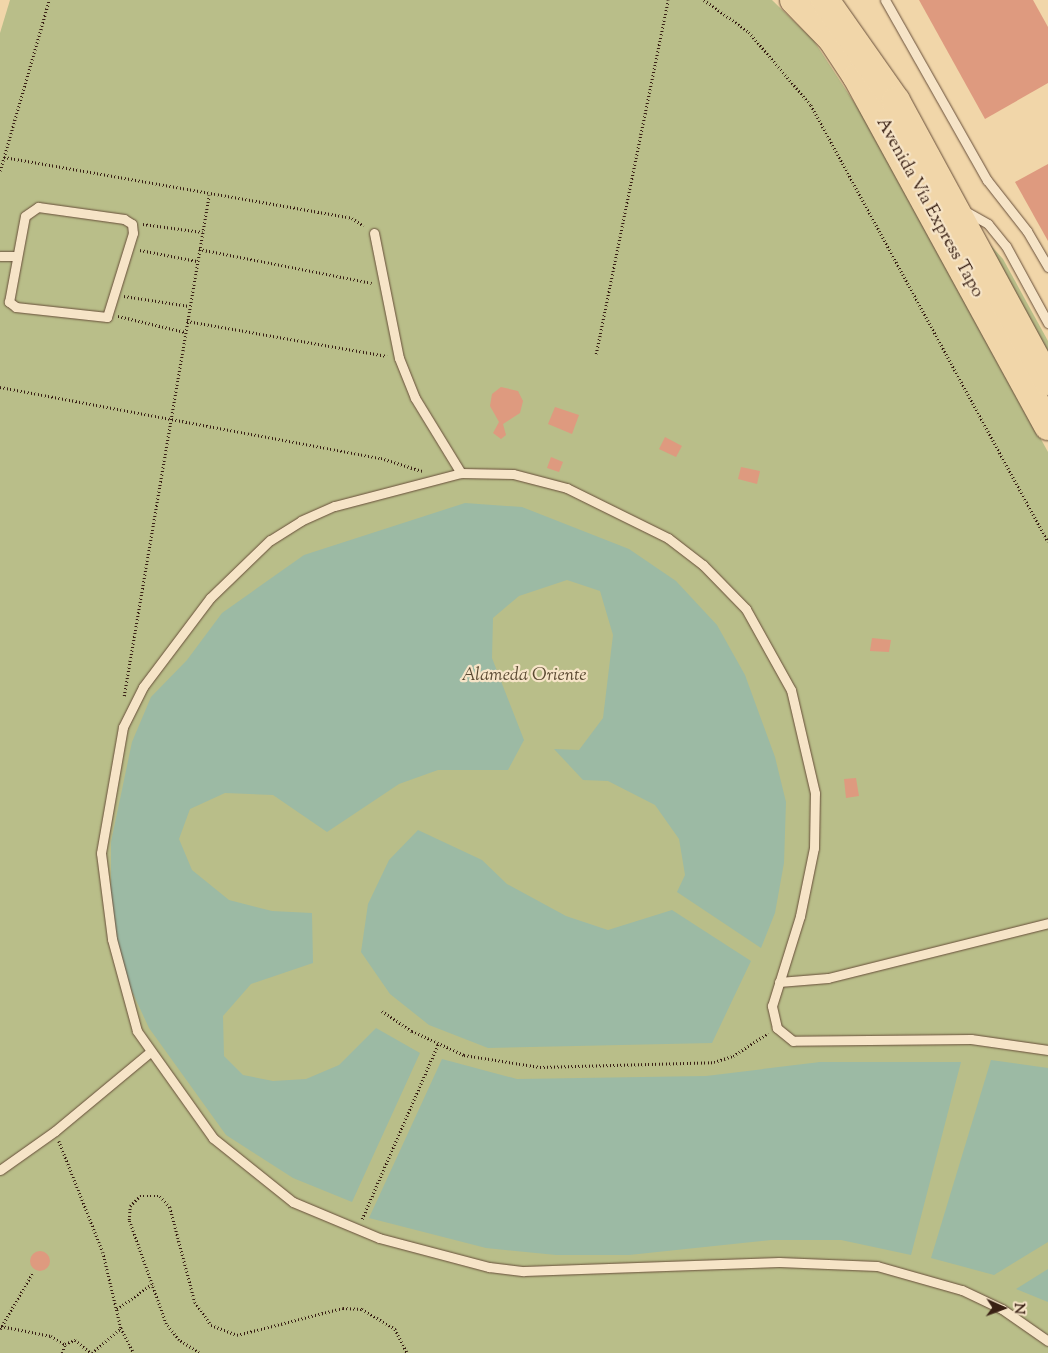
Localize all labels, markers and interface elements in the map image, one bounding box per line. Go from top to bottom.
street label: Avenida Vía Express Tapo [871,114,987,302]
park label: Alameda Oriente [461,665,587,687]
north arrow [978,1283,1028,1333]
text: N [1008,1303,1028,1314]

